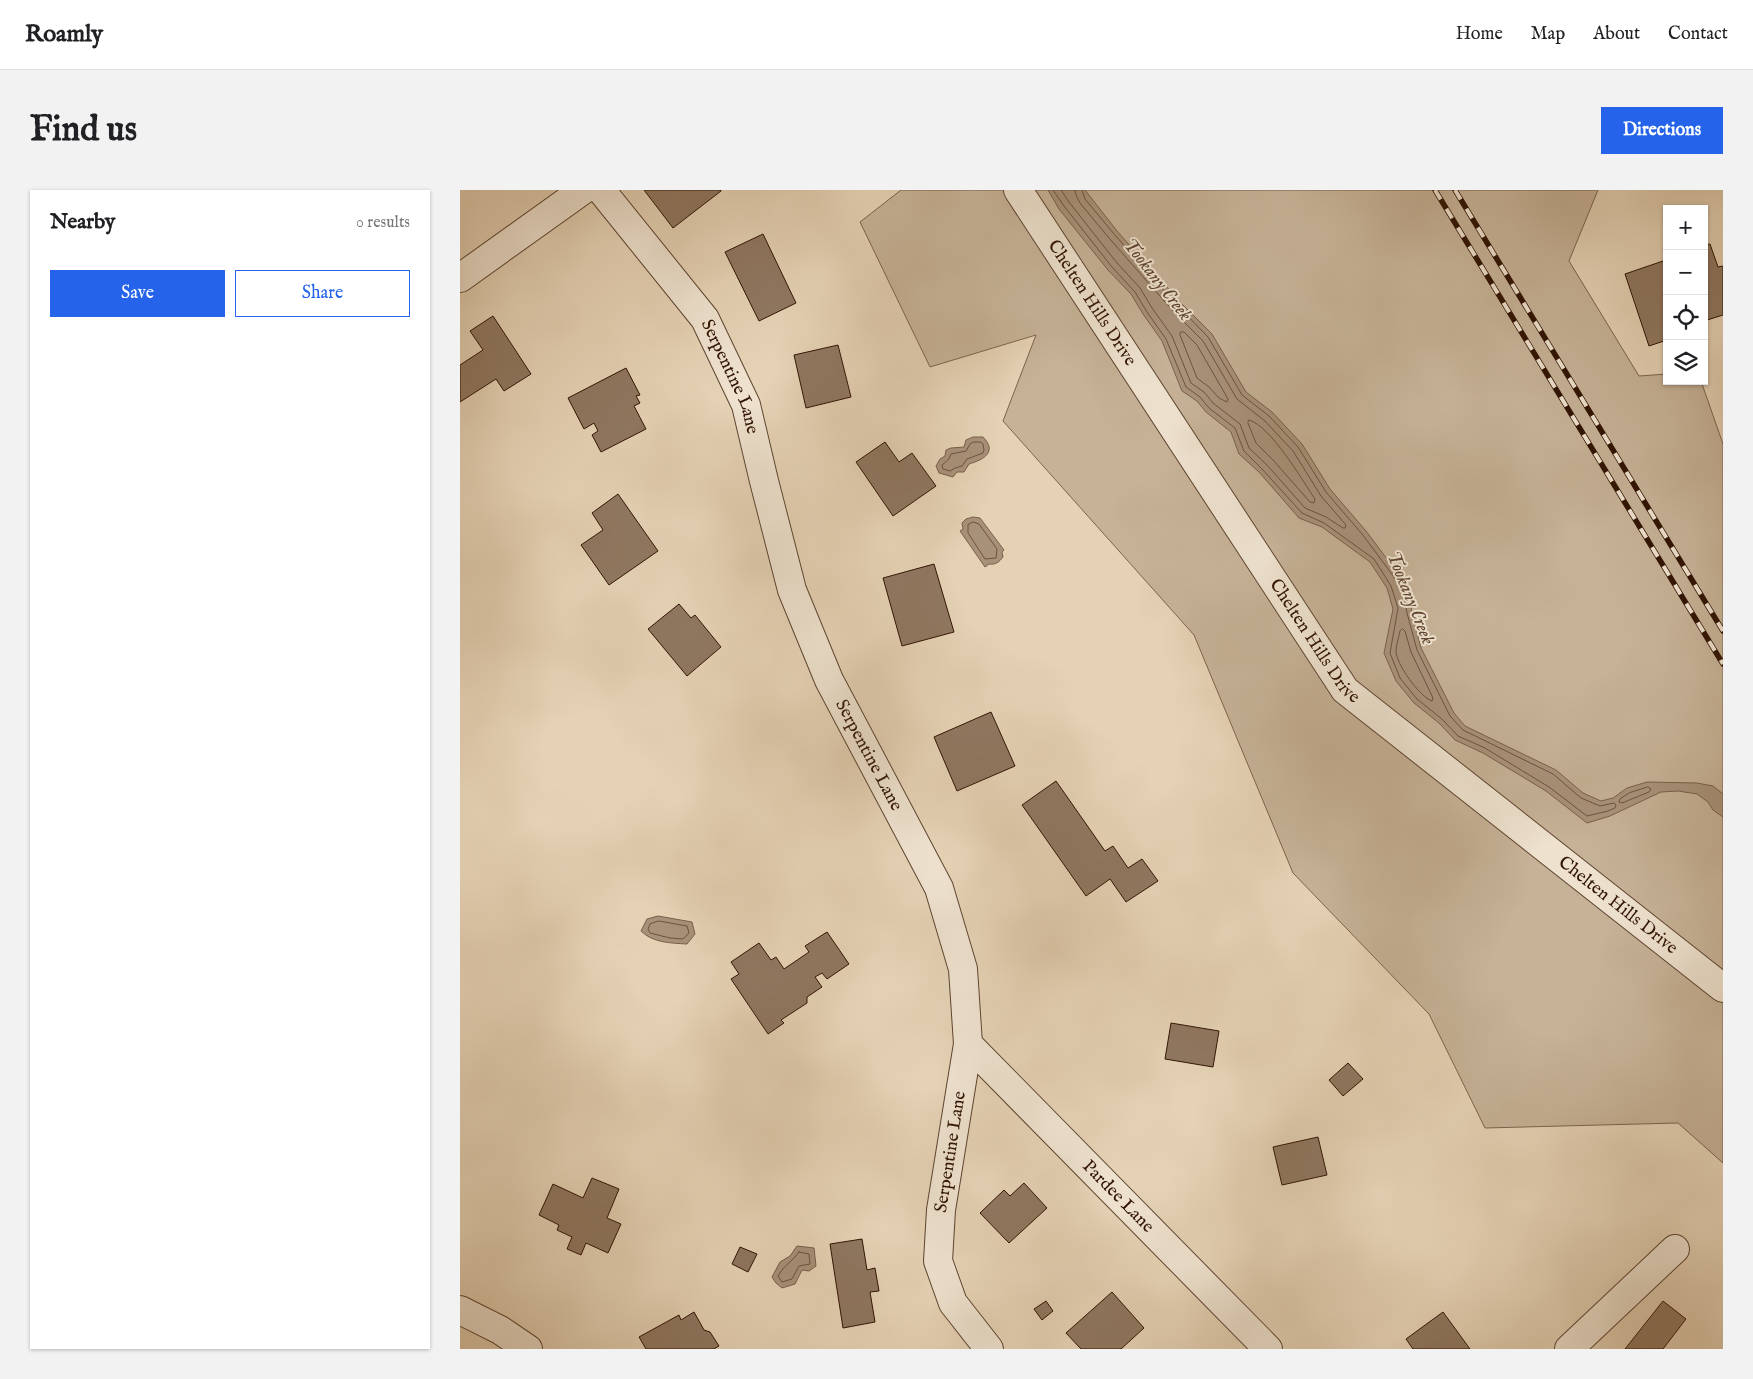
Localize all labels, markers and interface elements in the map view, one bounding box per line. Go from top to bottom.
text: Roamly [25,19,103,50]
text: Home [1456,23,1503,46]
text: Map [1531,23,1565,46]
text: About [1593,23,1640,46]
text: Contact [1668,23,1728,46]
button: Directions [1601,107,1723,154]
text: Find us [30,108,137,153]
map controls [1663,205,1708,385]
button: + [1663,205,1708,250]
text: Nearby [50,209,115,236]
text: 0 results [356,213,410,233]
water label: Tookany Creek [1117,234,1197,326]
street label: Chelten Hills Drive [1042,236,1141,370]
button: − [1663,250,1708,295]
button: Save [50,270,225,317]
button: Share [235,270,410,317]
button: locate [1663,295,1708,340]
street label: Serpentine Lane [695,316,764,436]
button: layers [1663,340,1708,385]
water label: Tookany Creek [1380,548,1440,648]
street label: Chelten Hills Drive [1264,575,1364,709]
street label: Serpentine Lane [830,695,908,815]
street label: Chelten Hills Drive [1553,851,1682,959]
street label: Serpentine Lane [930,1090,972,1214]
street label: Pardee Lane [1077,1155,1159,1238]

